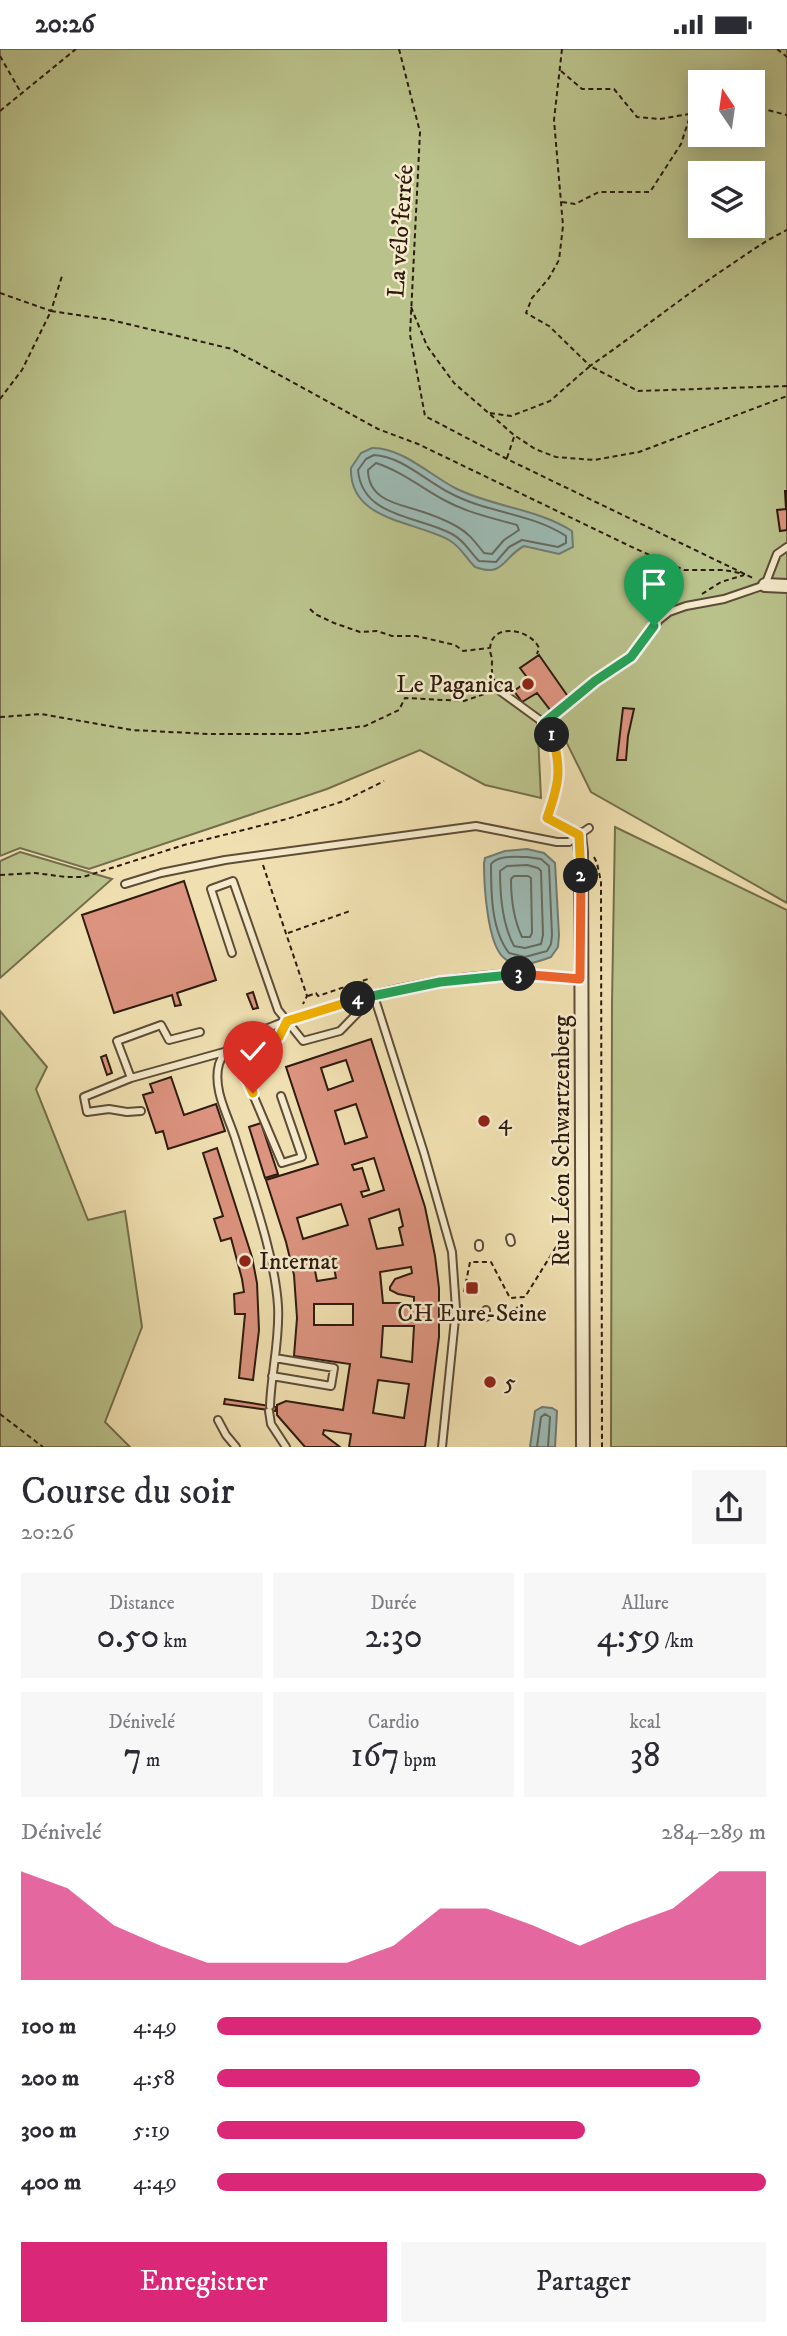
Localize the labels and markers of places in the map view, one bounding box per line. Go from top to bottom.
pin [624,554,684,626]
place label: Le Paganica [396,670,515,700]
marker: Le Paganica [520,676,536,692]
pin: 1 [534,717,570,753]
pin: 2 [564,859,598,893]
pin: 3 [502,957,536,991]
pin: 4 [340,981,376,1017]
pin [223,1021,283,1093]
place label: 4 [498,1107,513,1137]
marker: 4 [476,1113,492,1129]
place label: Internat [259,1247,339,1277]
marker: Internat [237,1253,253,1269]
marker: CH Eure-Seine [464,1280,480,1296]
place label: CH Eure-Seine [397,1299,547,1329]
place label: 5 [504,1368,516,1398]
marker: 5 [482,1374,498,1390]

